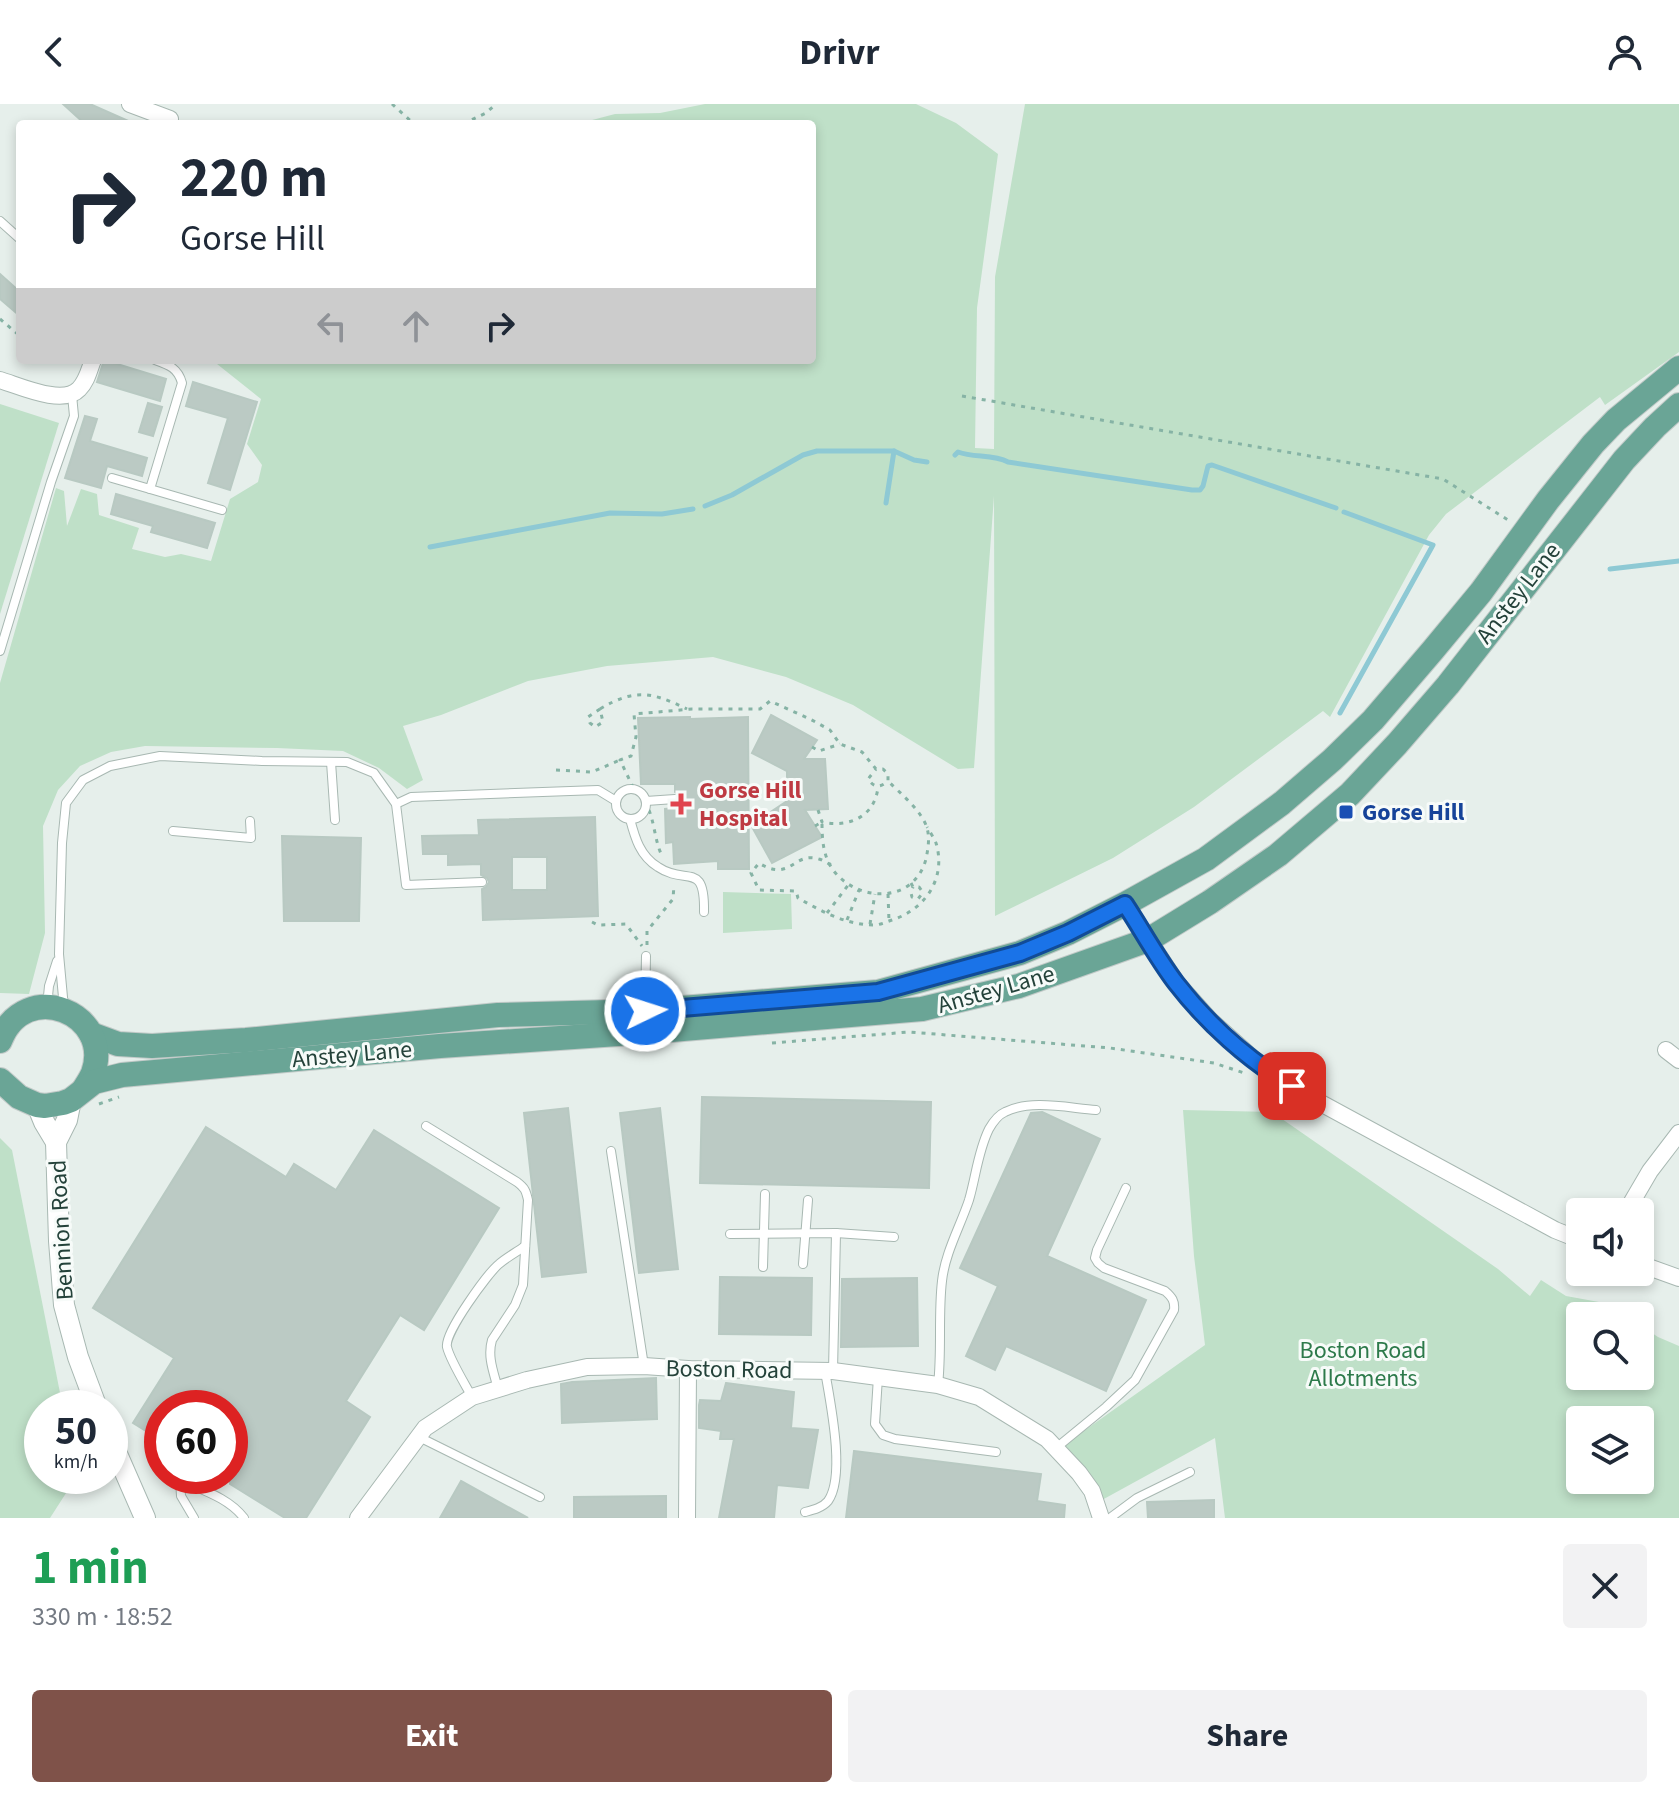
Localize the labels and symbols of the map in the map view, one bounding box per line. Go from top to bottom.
street label: Anstey Lane [1468,535,1569,652]
place label: Gorse Hill Hospital [699,773,802,836]
marker: Gorse Hill Hospital [670,793,692,815]
place label: Gorse Hill [1362,795,1465,830]
marker: Gorse Hill [1337,803,1355,821]
street label: Anstey Lane [933,956,1059,1023]
position arrow [603,969,687,1053]
street label: Anstey Lane [291,1032,414,1077]
pin [1258,1052,1326,1120]
street label: Bennion Road [40,1159,83,1301]
park label: Boston Road Allotments [1300,1333,1426,1396]
street label: Boston Road [665,1351,793,1388]
speed limit sign: 60 [144,1390,248,1494]

